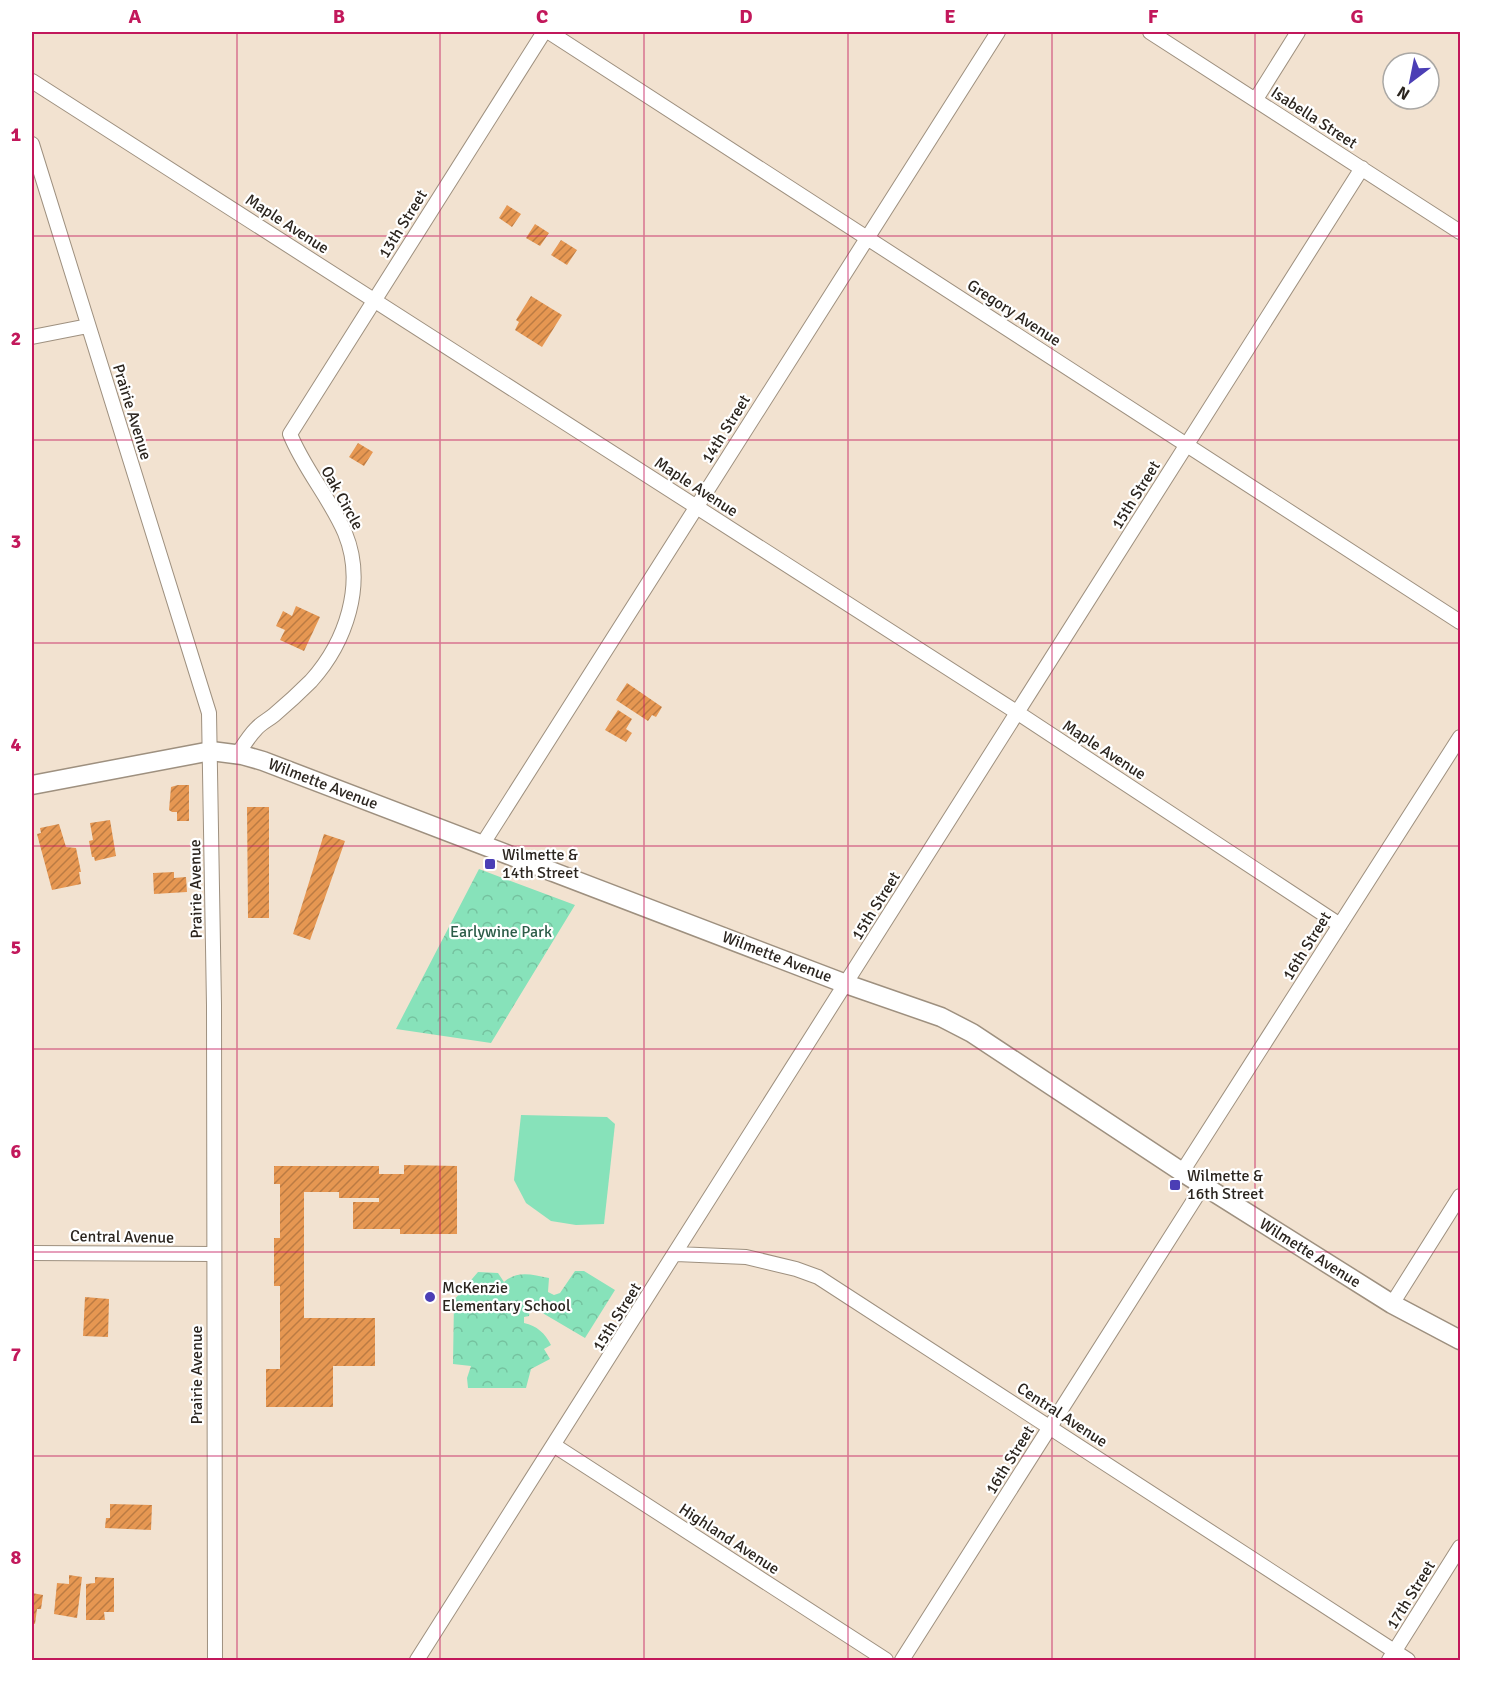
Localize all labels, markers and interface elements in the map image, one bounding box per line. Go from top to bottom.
text: A [129,4,142,29]
text: B [333,4,345,29]
text: C [536,4,548,29]
text: D [739,4,753,29]
text: E [944,4,956,29]
text: F [1148,4,1159,29]
text: G [1350,4,1364,29]
north arrow [1381,51,1441,111]
text: N [1394,81,1414,104]
street label: Isabella Street [1267,83,1361,154]
text: 1 [11,122,22,147]
street label: 13th Street [374,186,432,262]
street label: Maple Avenue [241,190,333,258]
street label: Gregory Avenue [963,275,1065,351]
text: 2 [11,326,21,351]
street label: Prairie Avenue [108,362,156,462]
street label: 14th Street [697,391,755,467]
street label: Maple Avenue [650,453,742,521]
street label: 15th Street [1107,457,1165,533]
street label: Oak Circle [316,463,368,533]
text: 3 [11,529,21,554]
street label: Maple Avenue [1058,716,1150,784]
text: 4 [11,732,22,757]
street label: Wilmette Avenue [265,754,381,814]
street label: Prairie Avenue [185,839,207,939]
place label: Wilmette & 14th Street [502,845,579,883]
marker: Wilmette & 14th Street [483,857,497,871]
street label: 15th Street [847,868,905,944]
street label: 16th Street [1278,908,1336,984]
park label: Earlywine Park [450,922,552,942]
street label: Wilmette Avenue [719,927,835,987]
text: 5 [11,935,21,960]
text: 6 [11,1139,22,1164]
place label: Wilmette & 16th Street [1187,1166,1264,1204]
marker: Wilmette & 16th Street [1168,1178,1182,1192]
street label: Wilmette Avenue [1256,1214,1364,1292]
street label: Central Avenue [70,1226,174,1248]
place label: McKenzie Elementary School [442,1278,571,1316]
street label: 15th Street [588,1279,646,1355]
marker: McKenzie Elementary School [423,1290,437,1304]
street label: Prairie Avenue [187,1325,207,1425]
text: 7 [11,1342,22,1367]
street label: Central Avenue [1013,1378,1111,1452]
street label: 16th Street [981,1422,1039,1498]
street label: Highland Avenue [675,1499,783,1579]
text: 8 [11,1545,22,1570]
street label: 17th Street [1382,1557,1440,1633]

